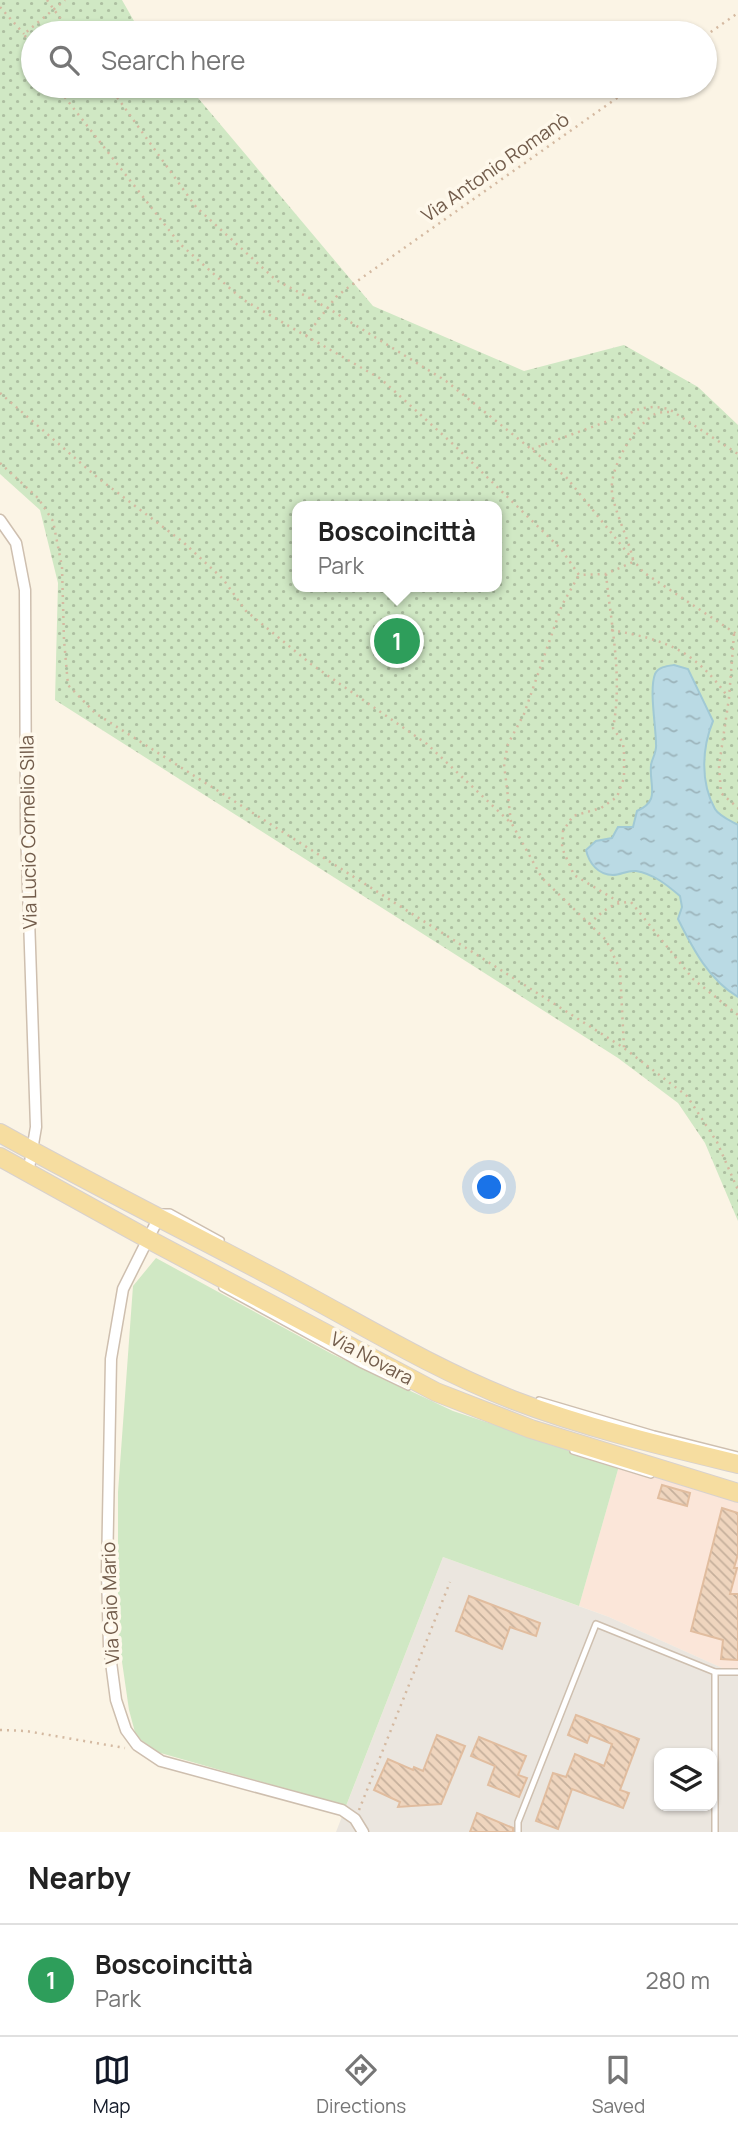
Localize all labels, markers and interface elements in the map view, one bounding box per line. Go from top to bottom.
search box [21,21,717,98]
icon: search [45,41,83,79]
text: Search here [101,42,246,78]
street label: Via Antonio Romanò [416,106,574,228]
popup [292,501,502,592]
text: Boscoincittà [318,513,476,549]
text: Park [318,549,364,581]
pin: 1 [374,615,420,667]
street label: Via Lucio Cornelio Silla [13,735,43,929]
your location [472,1170,506,1204]
street label: Via Novara [326,1325,418,1391]
street label: Via Caio Mario [95,1541,125,1665]
map controls [654,1748,717,1811]
button: layers [654,1748,717,1811]
text: Nearby [28,1857,131,1898]
text: Boscoincittà [95,1946,253,1982]
text: 1 [46,1964,56,1996]
text: 280 m [645,1964,710,1996]
text: Park [95,1982,141,2014]
tab: Map [93,2051,131,2119]
tab: Directions [316,2051,406,2119]
tab: Saved [592,2051,645,2119]

